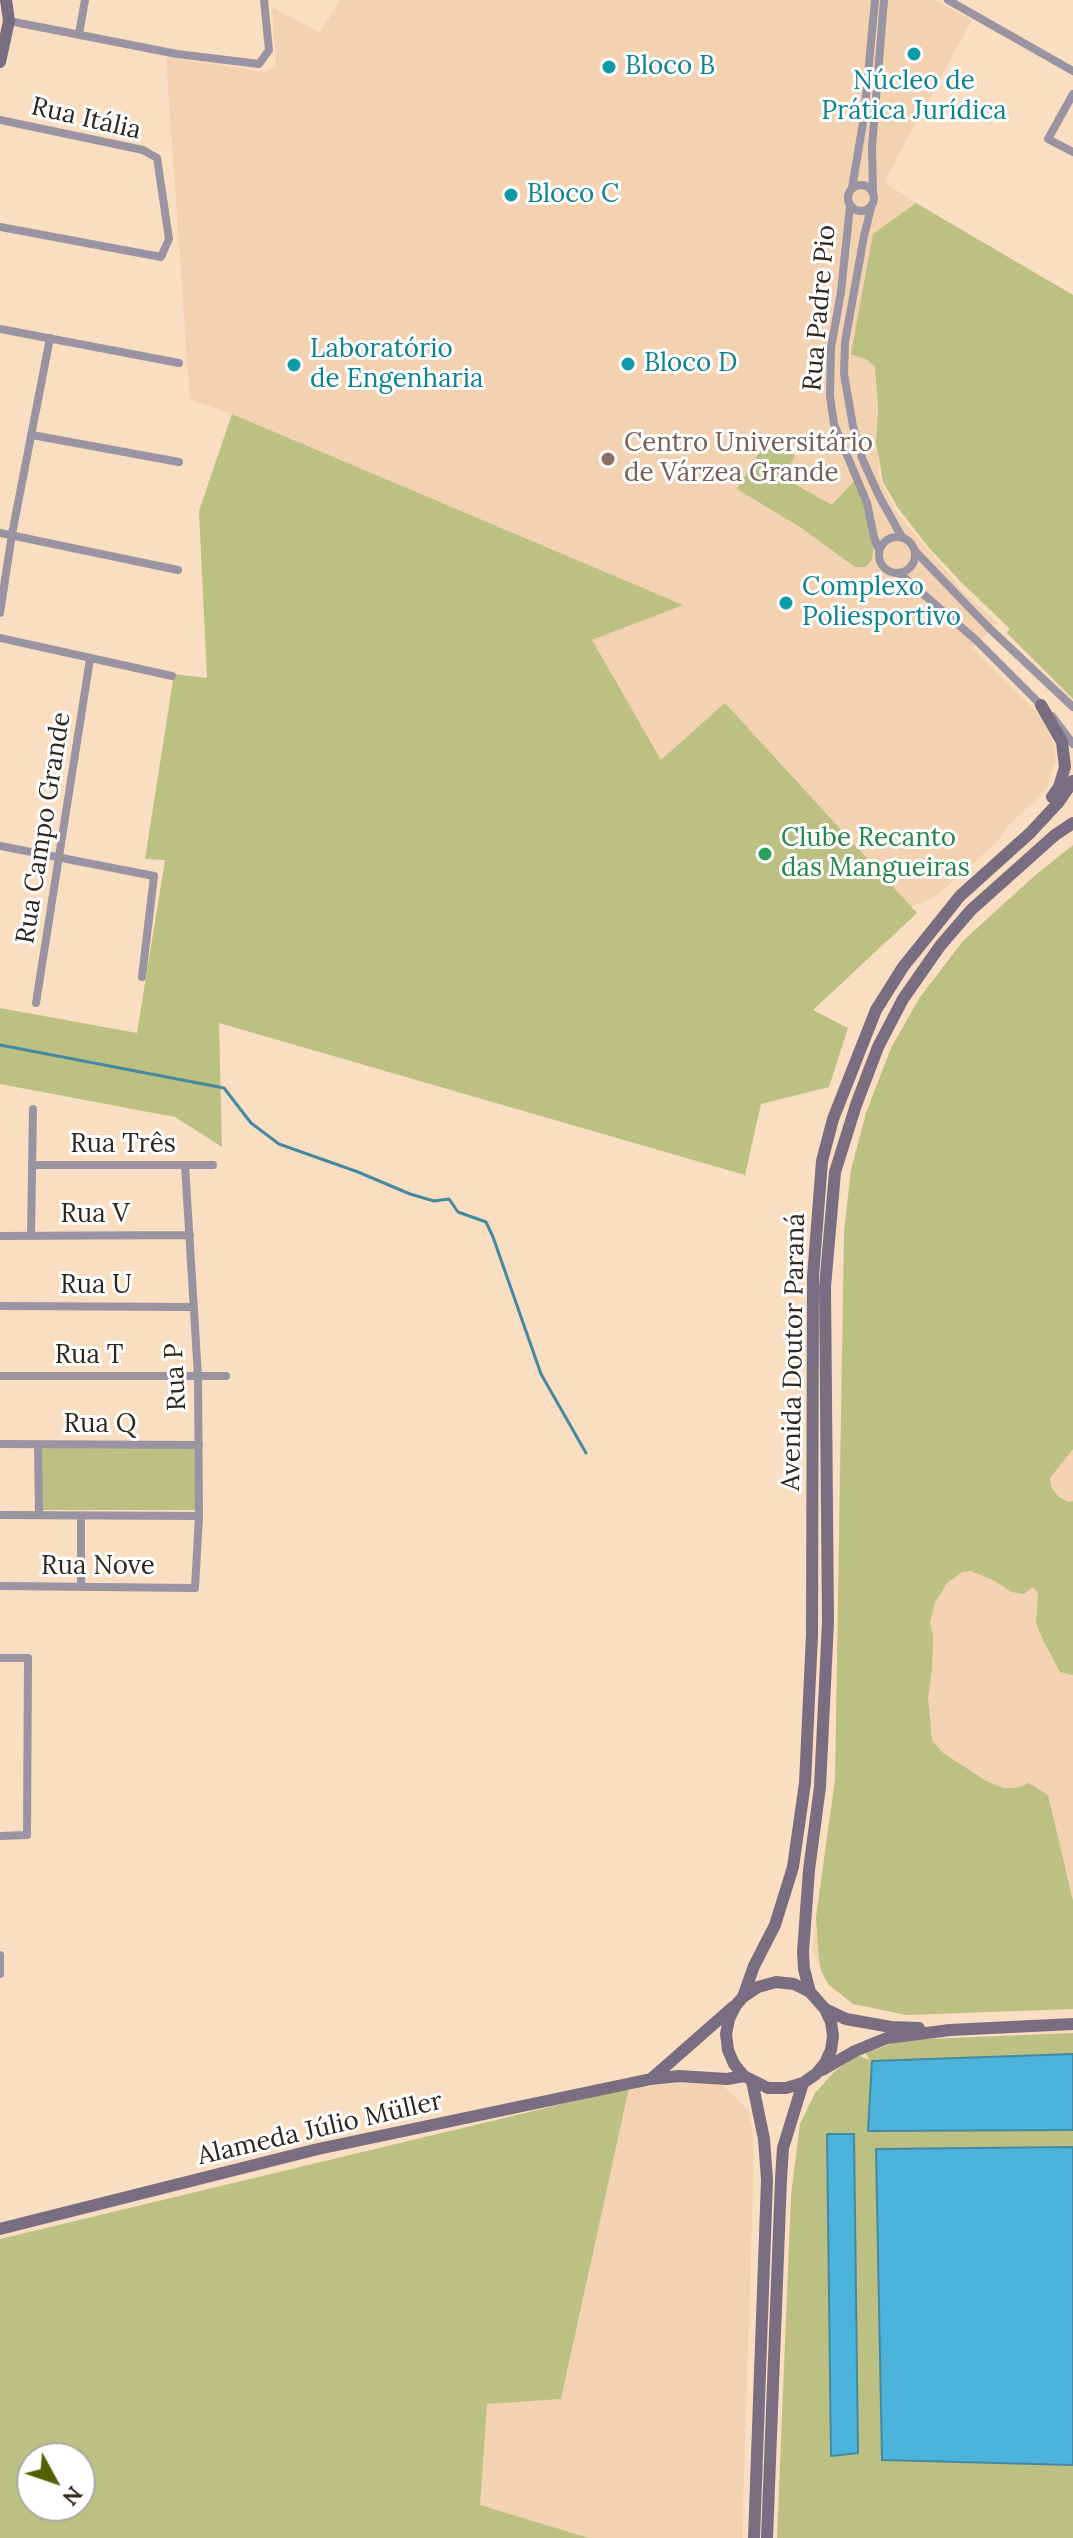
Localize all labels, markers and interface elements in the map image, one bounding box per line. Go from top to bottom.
marker: Núcleo de Prática Jurídica [905,45,923,63]
place label: Bloco B [625,51,715,83]
marker: Bloco B [600,58,618,76]
place label: Núcleo de Prática Jurídica [821,66,1007,128]
street label: Rua Itália [28,91,144,147]
place label: Bloco C [527,179,619,211]
marker: Bloco C [502,186,520,204]
street label: Rua Padre Pio [797,223,843,393]
place label: Laboratório de Engenharia [310,334,484,396]
place label: Bloco D [644,348,737,380]
marker: Bloco D [619,355,637,373]
marker: Laboratório de Engenharia [285,356,303,374]
place label: Centro Universitário de Várzea Grande [624,428,873,490]
marker: Centro Universitário de Várzea Grande [599,450,617,468]
place label: Complexo Poliesportivo [802,572,961,634]
marker: Complexo Poliesportivo [777,594,795,612]
street label: Rua Campo Grande [10,710,78,946]
place label: Clube Recanto das Mangueiras [781,823,970,884]
marker: Clube Recanto das Mangueiras [756,845,774,863]
street label: Rua Três [70,1129,176,1161]
street label: Rua V [60,1199,130,1231]
street label: Avenida Doutor Paraná [776,1213,812,1491]
street label: Rua U [60,1270,132,1302]
street label: Rua T [55,1340,123,1372]
street label: Rua P [159,1342,193,1412]
street label: Rua Q [64,1409,136,1441]
street label: Rua Nove [41,1551,155,1583]
street label: Alameda Júlio Müller [195,2086,445,2172]
north arrow [16,2442,96,2522]
text: N [57,2481,89,2512]

